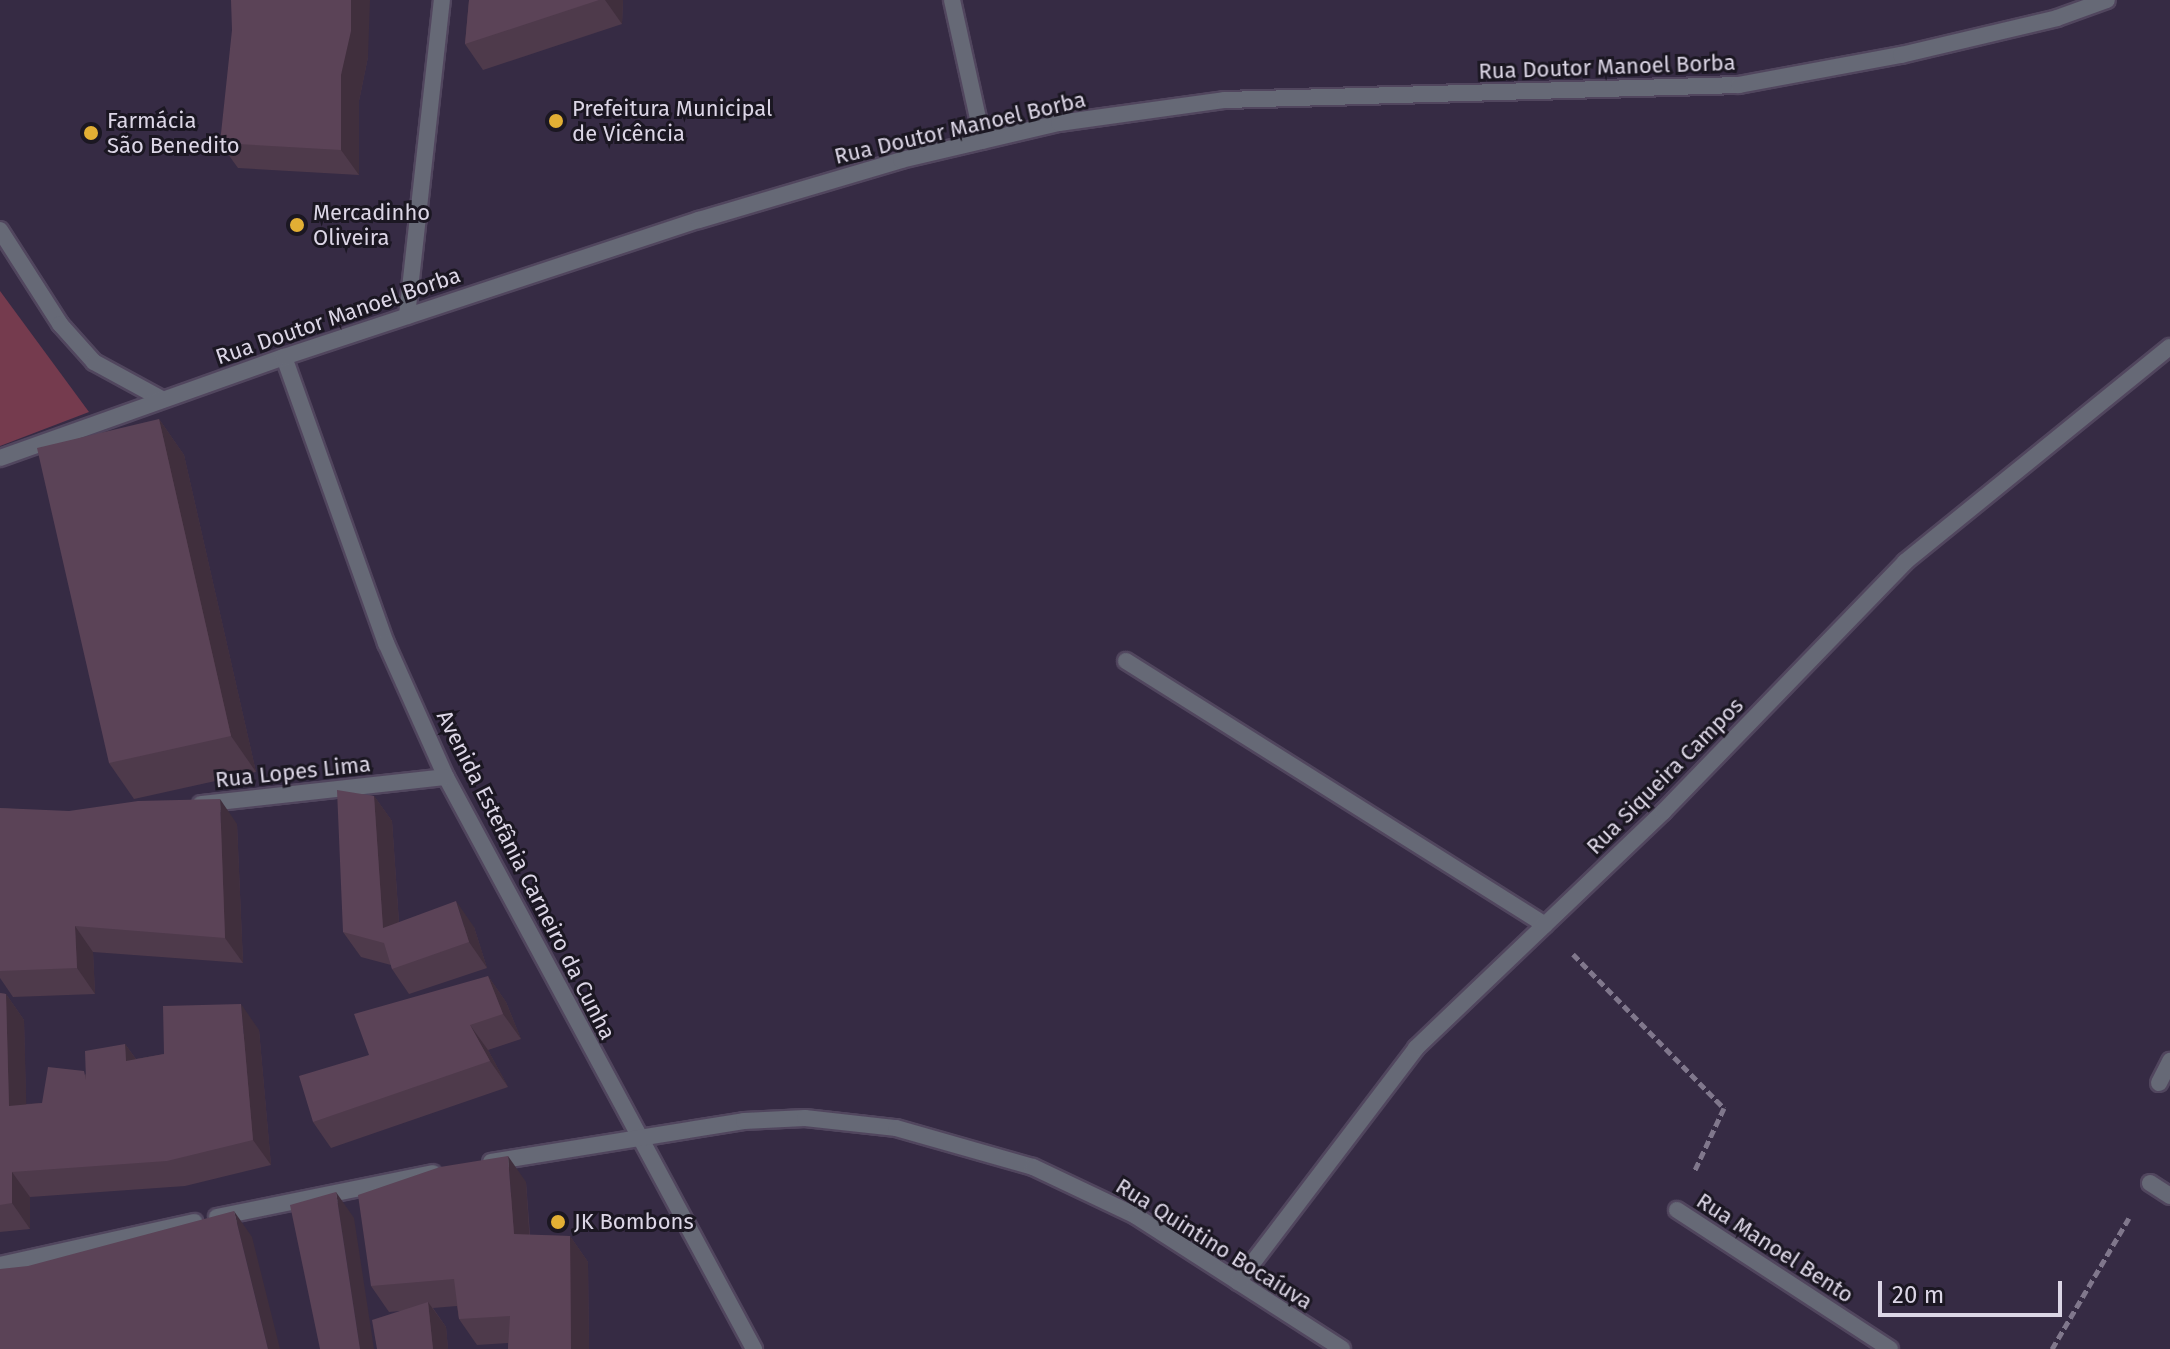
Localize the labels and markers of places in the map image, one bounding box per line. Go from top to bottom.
place label: Prefeitura Municipal de Vicência [572,95,773,146]
place label: Farmácia São Benedito [107,107,240,158]
marker: Prefeitura Municipal de Vicência [547,112,565,130]
marker: Farmácia São Benedito [82,124,100,142]
place label: Mercadinho Oliveira [313,199,430,250]
marker: Mercadinho Oliveira [288,216,306,234]
place label: JK Bombons [574,1209,694,1235]
marker: JK Bombons [549,1213,567,1231]

